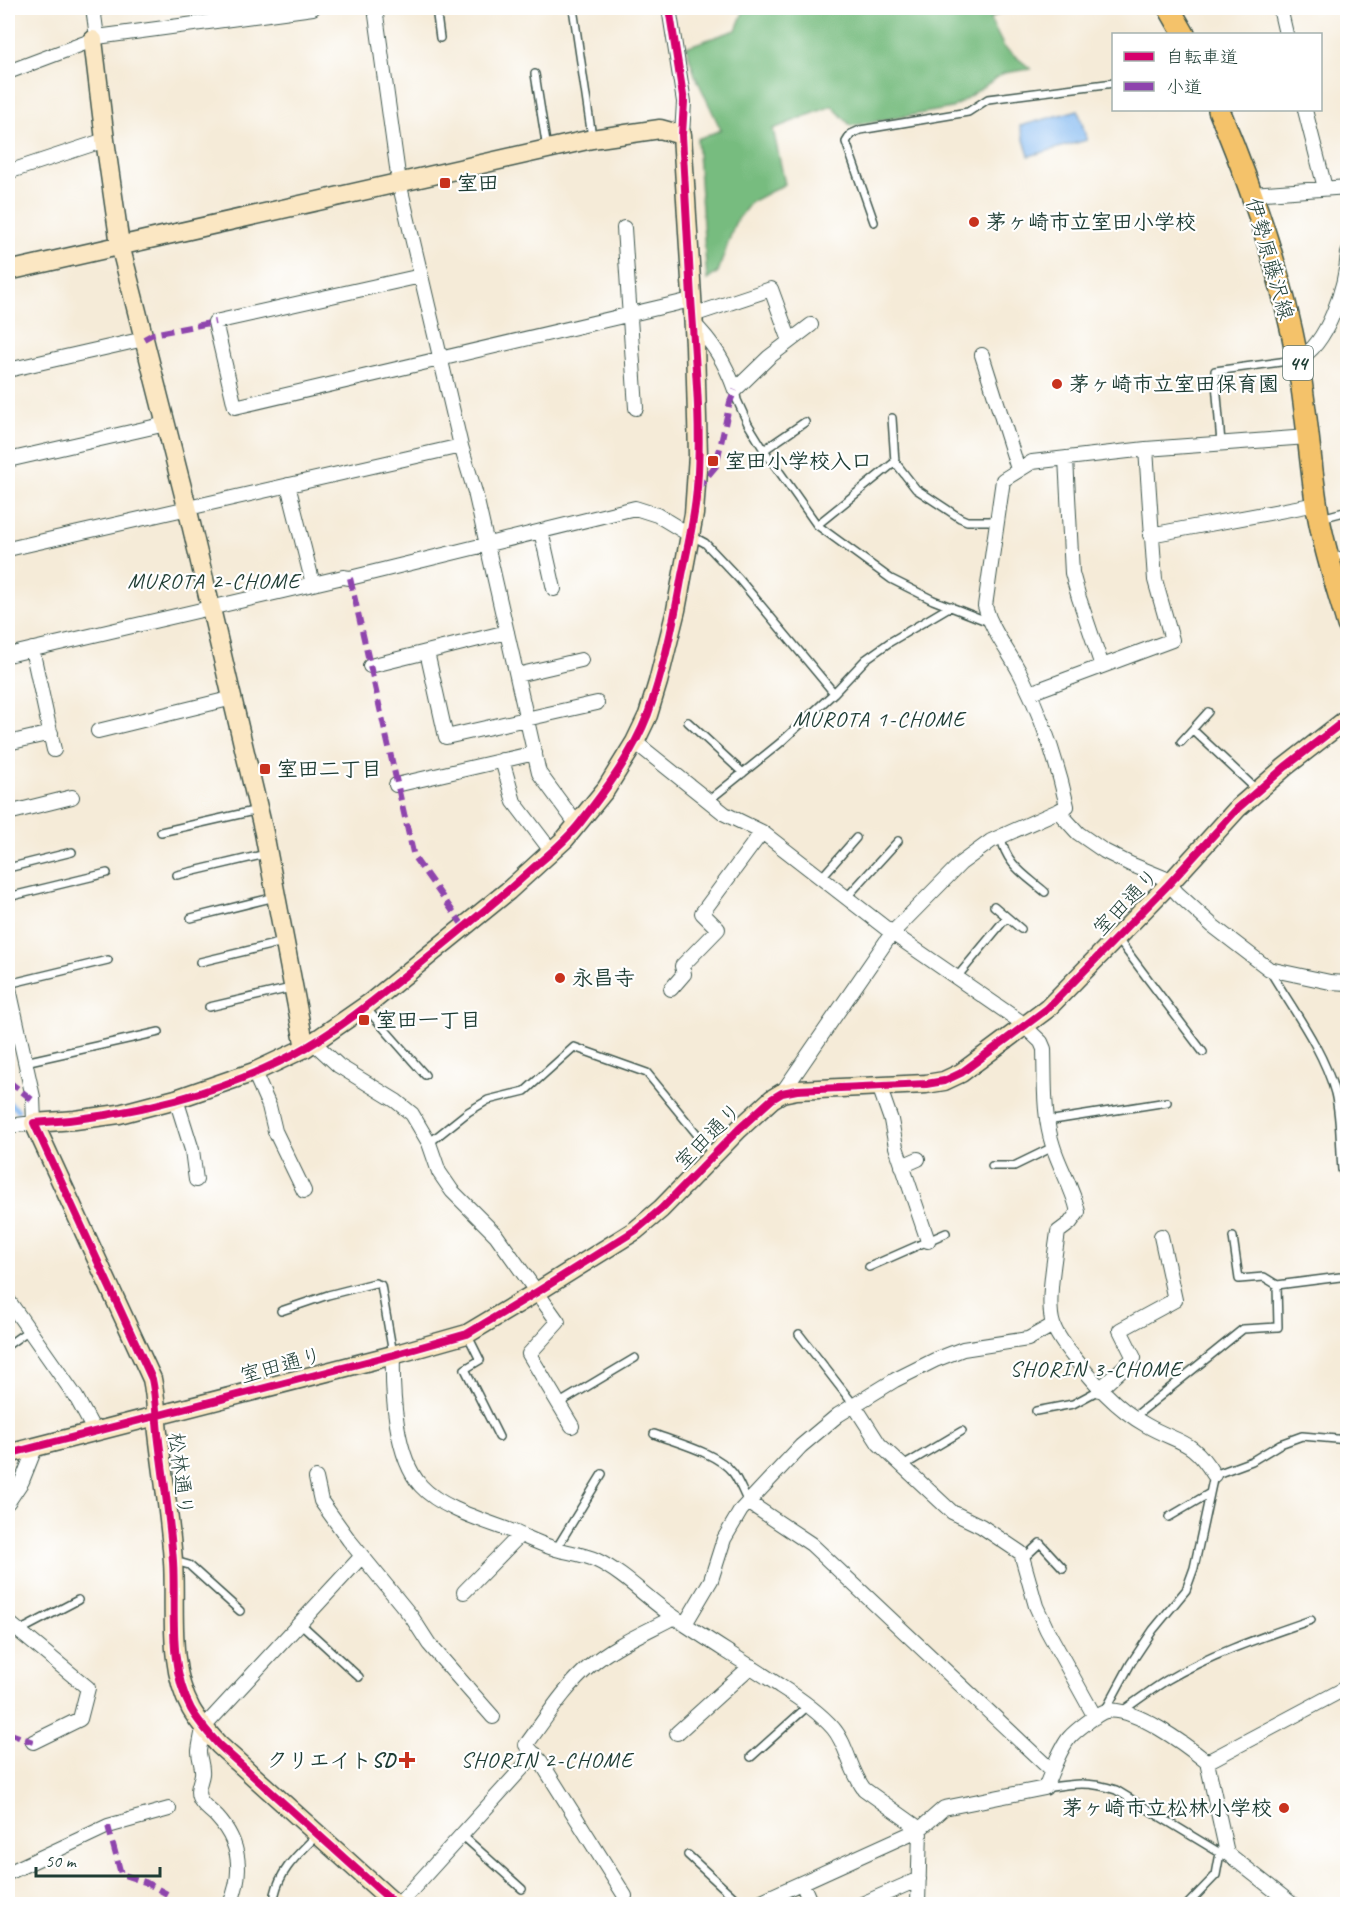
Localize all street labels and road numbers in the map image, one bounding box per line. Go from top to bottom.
street label: 伊勢原藤沢線 [1240,195,1300,323]
road number: 44 [1283,346,1313,380]
street label: 室田通り [1087,863,1165,941]
street label: 室田通り [669,1097,747,1175]
street label: 室田通り [237,1342,325,1388]
street label: 松林通り [163,1431,199,1517]

